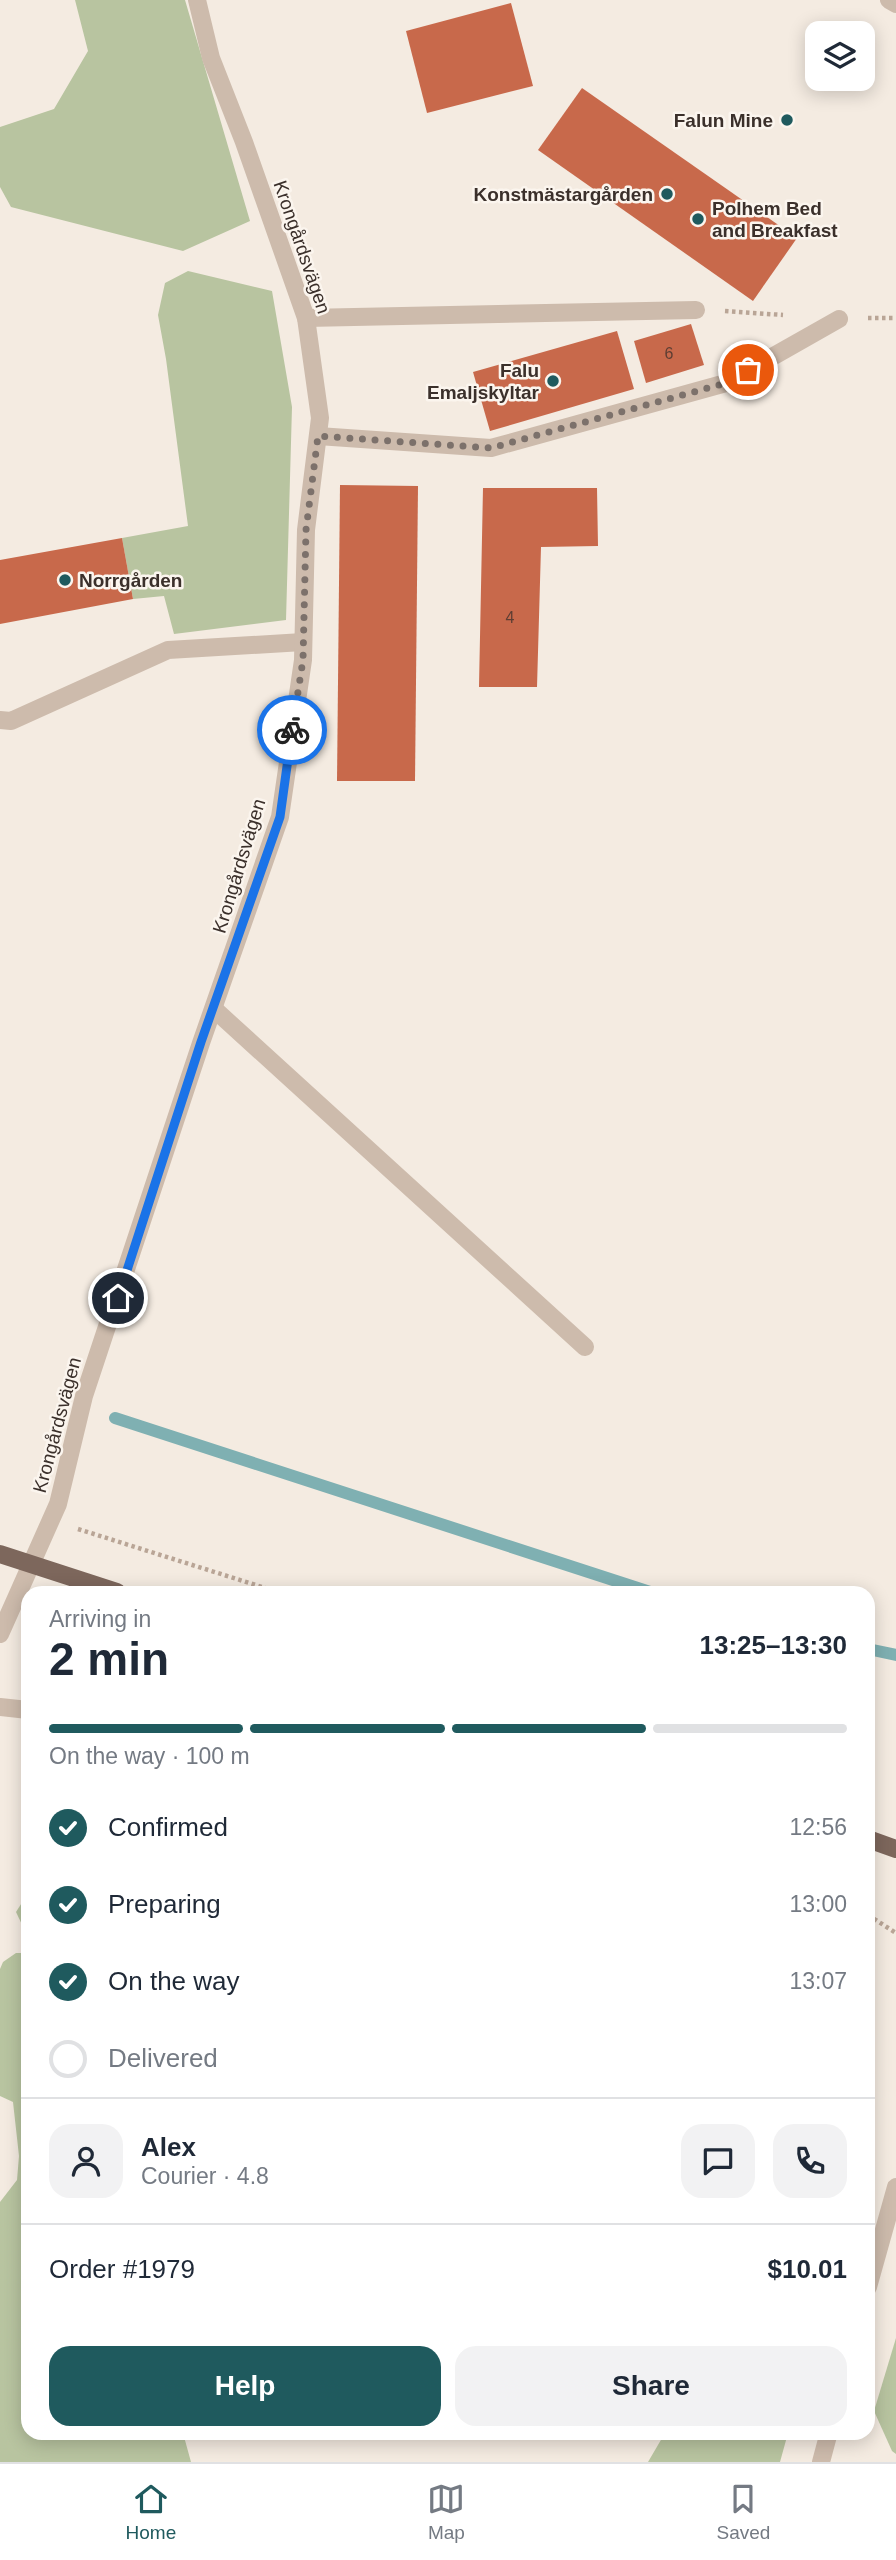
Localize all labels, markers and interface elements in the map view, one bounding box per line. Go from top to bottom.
map controls [805,21,875,91]
button: layers [805,21,875,91]
place label: Falun Mine [674,110,773,131]
marker: Falun Mine [779,112,795,128]
street label: Krongårdsvägen [269,178,335,316]
place label: Konstmästargården [474,184,653,205]
marker: Konstmästargården [659,186,675,202]
place label: Polhem Bed and Breakfast [712,198,838,241]
marker: Polhem Bed and Breakfast [690,211,706,227]
pin [718,340,778,400]
house number: 6 [665,345,674,362]
icon: bag [729,351,767,389]
place label: Falu Emaljskyltar [427,360,540,403]
marker: Falu Emaljskyltar [545,373,561,389]
place label: Norrgården [79,570,182,591]
marker: Norrgården [57,572,73,588]
house number: 4 [506,609,515,626]
courier [257,695,327,765]
icon: bike [273,711,311,749]
street label: Krongårdsvägen [209,796,269,936]
pin [88,1268,148,1328]
icon: home [99,1279,137,1317]
street label: Krongårdsvägen [29,1355,85,1495]
text: Arriving in [49,1606,151,1632]
text: 13:25–13:30 [700,1630,847,1660]
text: 2 min [49,1633,169,1685]
text: On the way · 100 m [49,1743,250,1769]
icon: check [49,1809,87,1847]
text: Confirmed [108,1812,228,1842]
text: 12:56 [789,1814,847,1840]
icon: check [49,1886,87,1924]
text: Preparing [108,1889,221,1919]
text: 13:00 [789,1891,847,1917]
icon: check [49,1963,87,2001]
text: On the way [108,1966,240,1996]
text: 13:07 [789,1968,847,1994]
text: Delivered [108,2043,218,2073]
button: person [49,2124,123,2198]
button: chat [681,2124,755,2198]
button: phone [773,2124,847,2198]
text: Alex [141,2132,196,2162]
text: Courier · 4.8 [141,2163,269,2189]
text: Order #1979 [49,2254,195,2284]
text: $10.01 [767,2254,847,2284]
button: Help [49,2346,441,2426]
button: Share [455,2346,847,2426]
tab: Home [126,2480,176,2544]
tab: Map [427,2480,465,2544]
tab: Saved [717,2480,770,2544]

